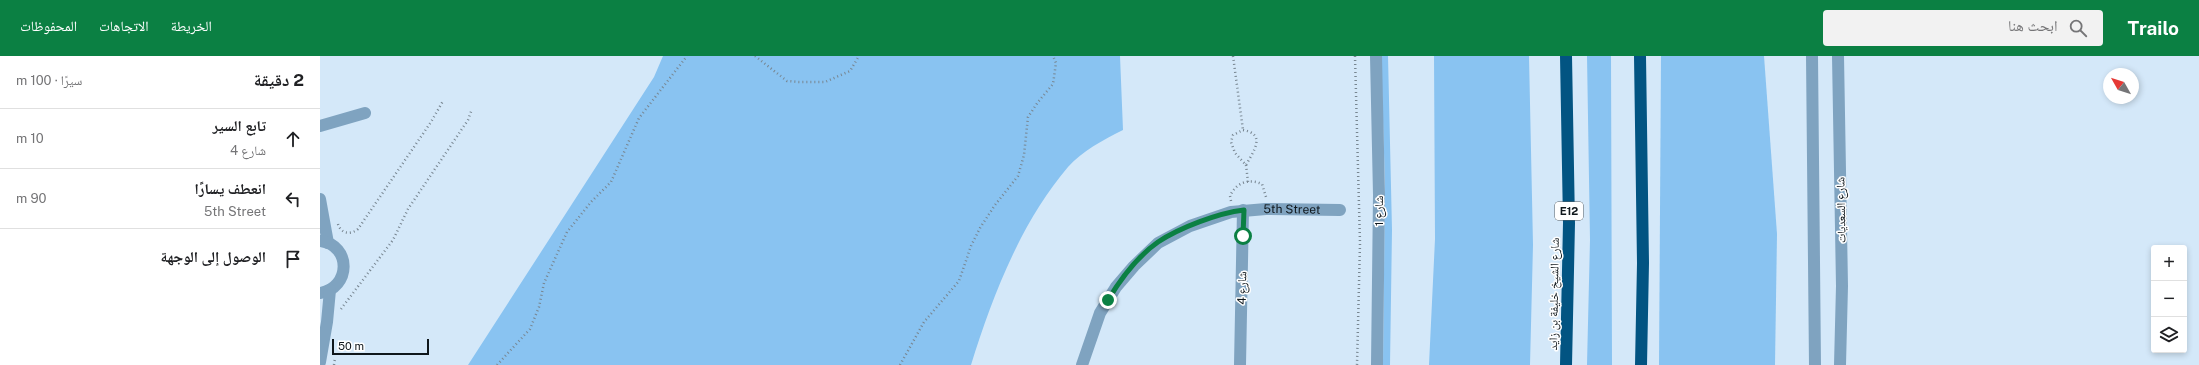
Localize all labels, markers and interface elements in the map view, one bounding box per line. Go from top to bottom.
search box [1823,10,2103,46]
text: ابحث هنا [2008,17,2057,34]
icon: search [2067,17,2089,39]
text: Trailo [2127,17,2179,39]
text: المحفوظات [20,18,77,34]
text: الاتجاهات [99,18,149,34]
text: الخريطة [171,18,212,34]
north arrow [2103,68,2139,104]
text: 2 دقيقة [254,70,304,90]
text: سيرًا · 100 m [16,73,82,88]
text: تابع السير [213,117,266,134]
icon: ahead [282,128,304,150]
text: 10 m [16,131,44,146]
text: شارع 4 [230,143,266,158]
street label: شارع السعديات [1833,177,1850,243]
text: انعطف يسارًا [195,180,266,197]
icon: left [282,188,304,210]
text: 90 m [16,191,46,206]
street label: شارع 1 [1372,196,1387,226]
street label: 5th Street [1263,202,1321,217]
road number: E12 [1555,202,1583,220]
text: 5th Street [204,204,266,219]
route start [1234,227,1252,245]
street label: شارع الشيخ خليفة بن زايد [1546,237,1563,350]
map controls [2151,245,2187,353]
button: + [2151,245,2187,281]
text: الوصول إلى الوجهة [161,248,266,265]
icon: arrive [282,248,304,270]
street label: شارع 4 [1235,271,1250,305]
button: − [2151,281,2187,317]
route end [1099,291,1117,309]
button: layers [2151,317,2187,353]
scale bar [332,337,429,356]
text: 50 m [338,340,364,352]

